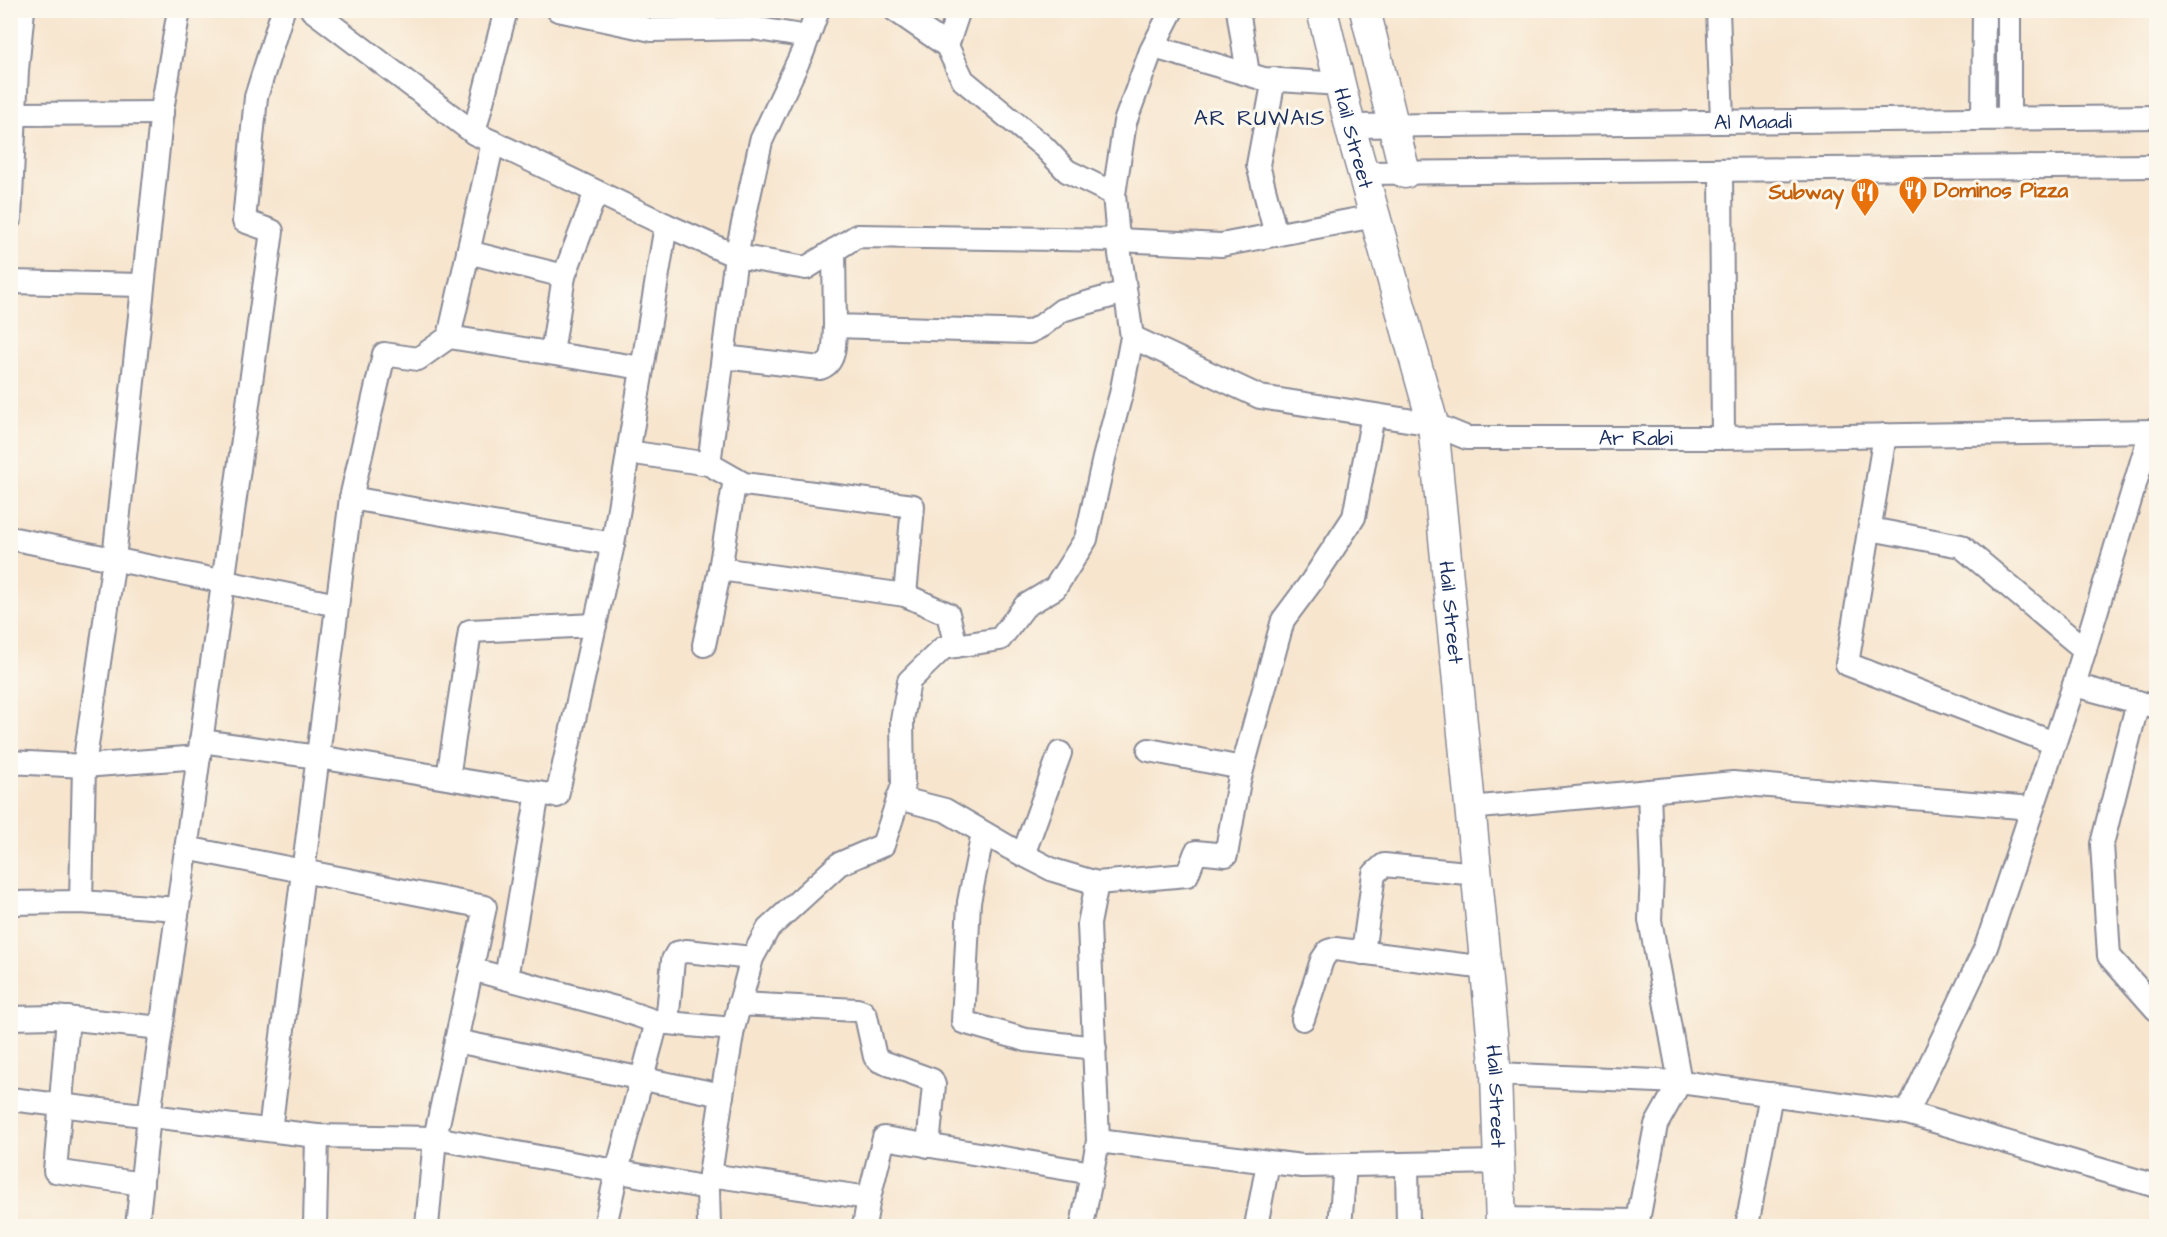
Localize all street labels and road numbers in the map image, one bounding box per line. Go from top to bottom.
street label: Hail Street [1327,85,1381,192]
street label: Al Maadi [1714,107,1792,136]
street label: Ar Rabi [1599,424,1673,453]
street label: Hail Street [1432,560,1471,666]
street label: Hail Street [1479,1043,1513,1149]

